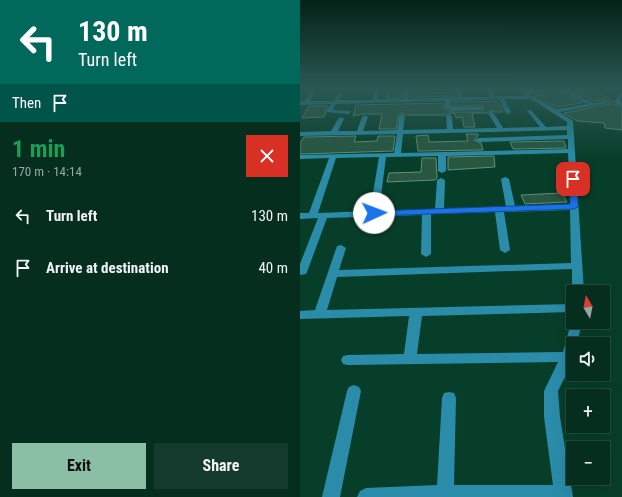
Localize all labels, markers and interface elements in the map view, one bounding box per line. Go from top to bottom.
text: 130 m [78,15,148,48]
icon: left [12,16,64,68]
text: Turn left [78,49,137,70]
icon: arrive [49,92,71,114]
text: Then [12,94,41,112]
text: 1 min [12,135,65,163]
button: close [246,135,288,177]
pin [556,162,590,196]
text: 170 m · 14:14 [12,164,82,179]
icon: arrive [562,168,584,190]
position arrow [353,192,395,234]
icon: left [12,205,34,227]
text: Turn left [46,207,97,225]
text: 130 m [251,207,288,225]
icon: arrive [12,257,34,279]
text: Arrive at destination [46,259,169,277]
text: 40 m [258,259,288,277]
north arrow [566,285,610,329]
map controls [566,285,610,485]
button: sound [566,337,610,381]
button: + [566,389,610,433]
button: − [566,441,610,485]
button: Exit [12,443,146,489]
button: Share [154,443,288,489]

